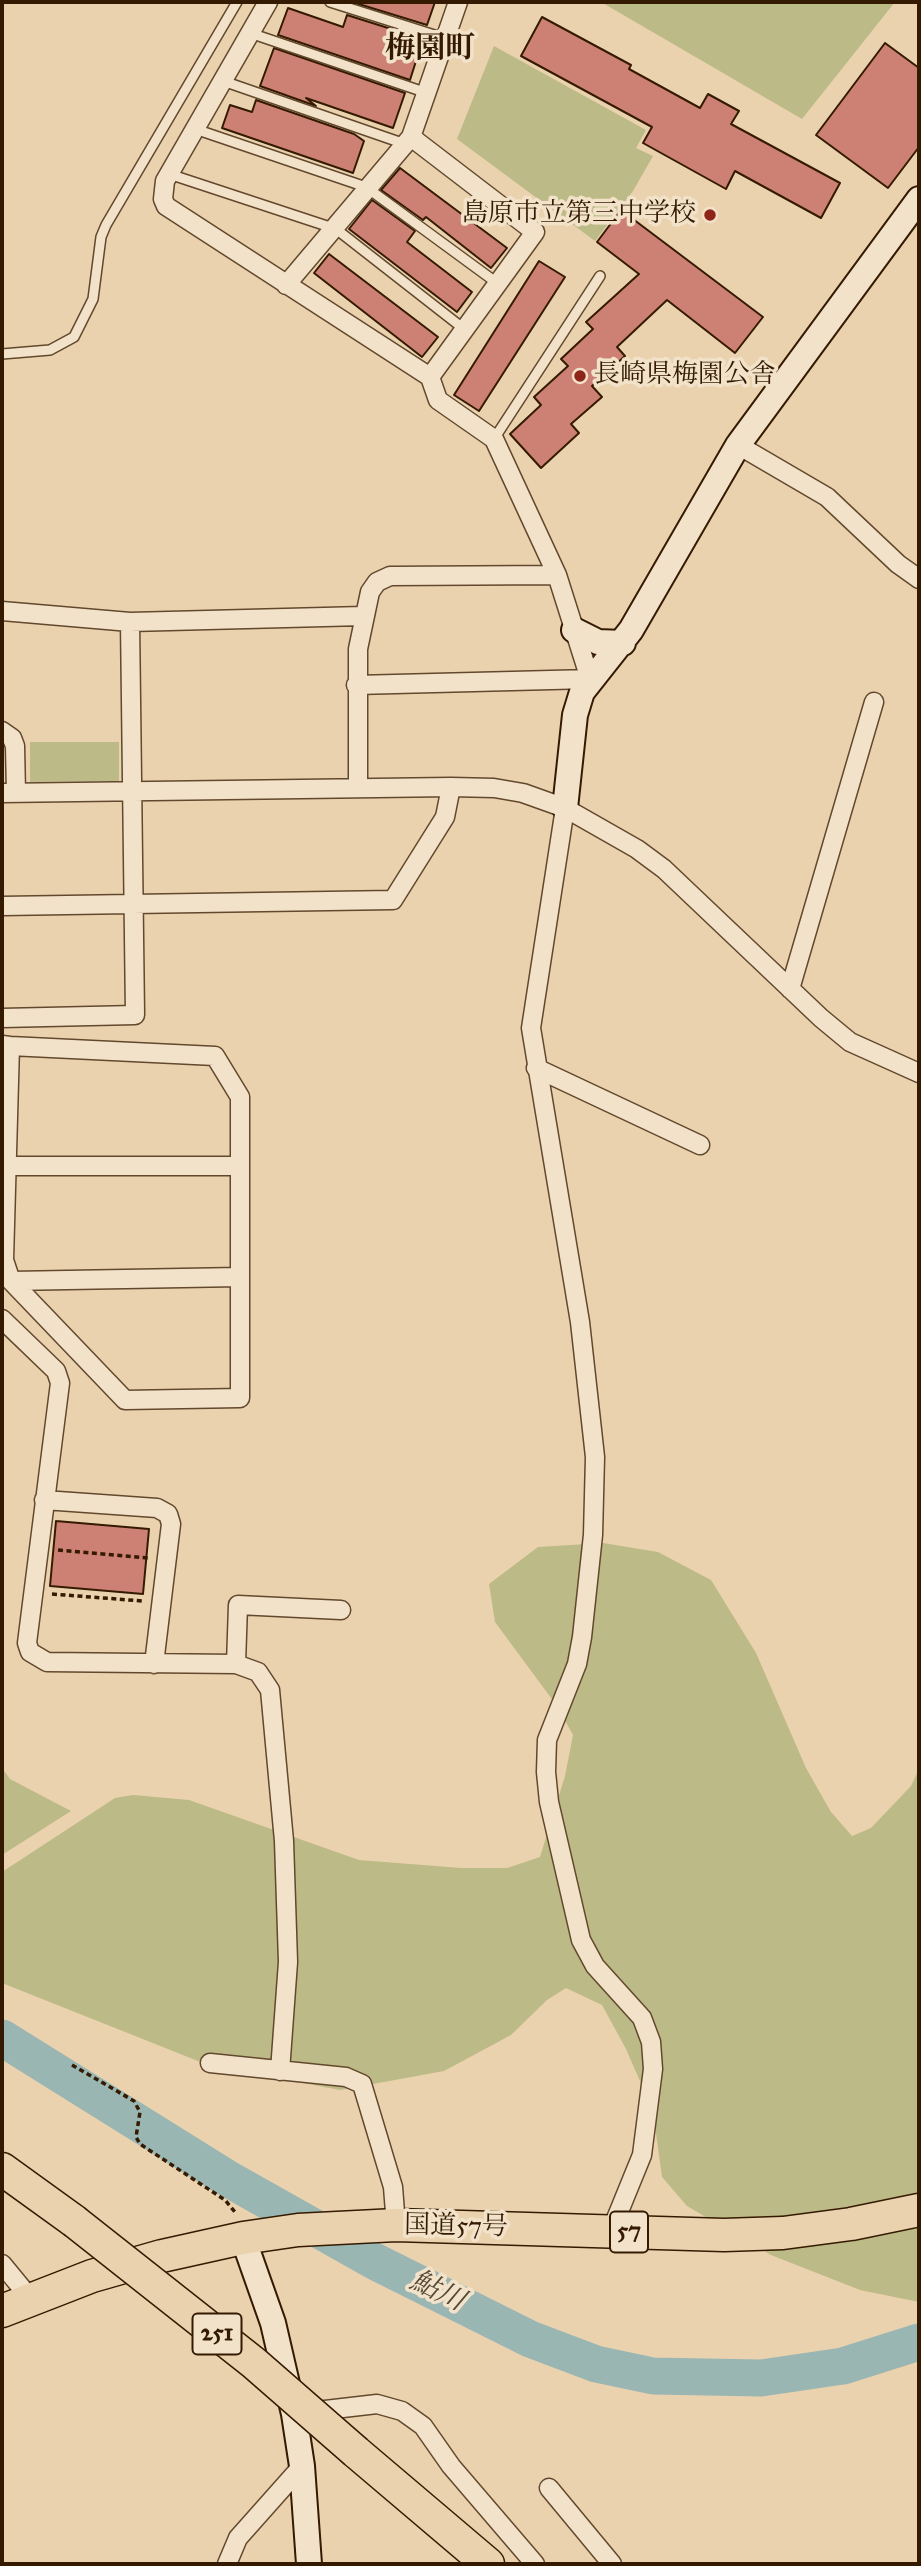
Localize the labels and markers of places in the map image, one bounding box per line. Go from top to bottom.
place label: 島原市立第三中学校 [462,199,696,231]
marker: 島原市立第三中学校 [702,207,718,223]
place label: 長崎県梅園公舎 [594,360,776,392]
marker: 長崎県梅園公舎 [572,368,588,384]

